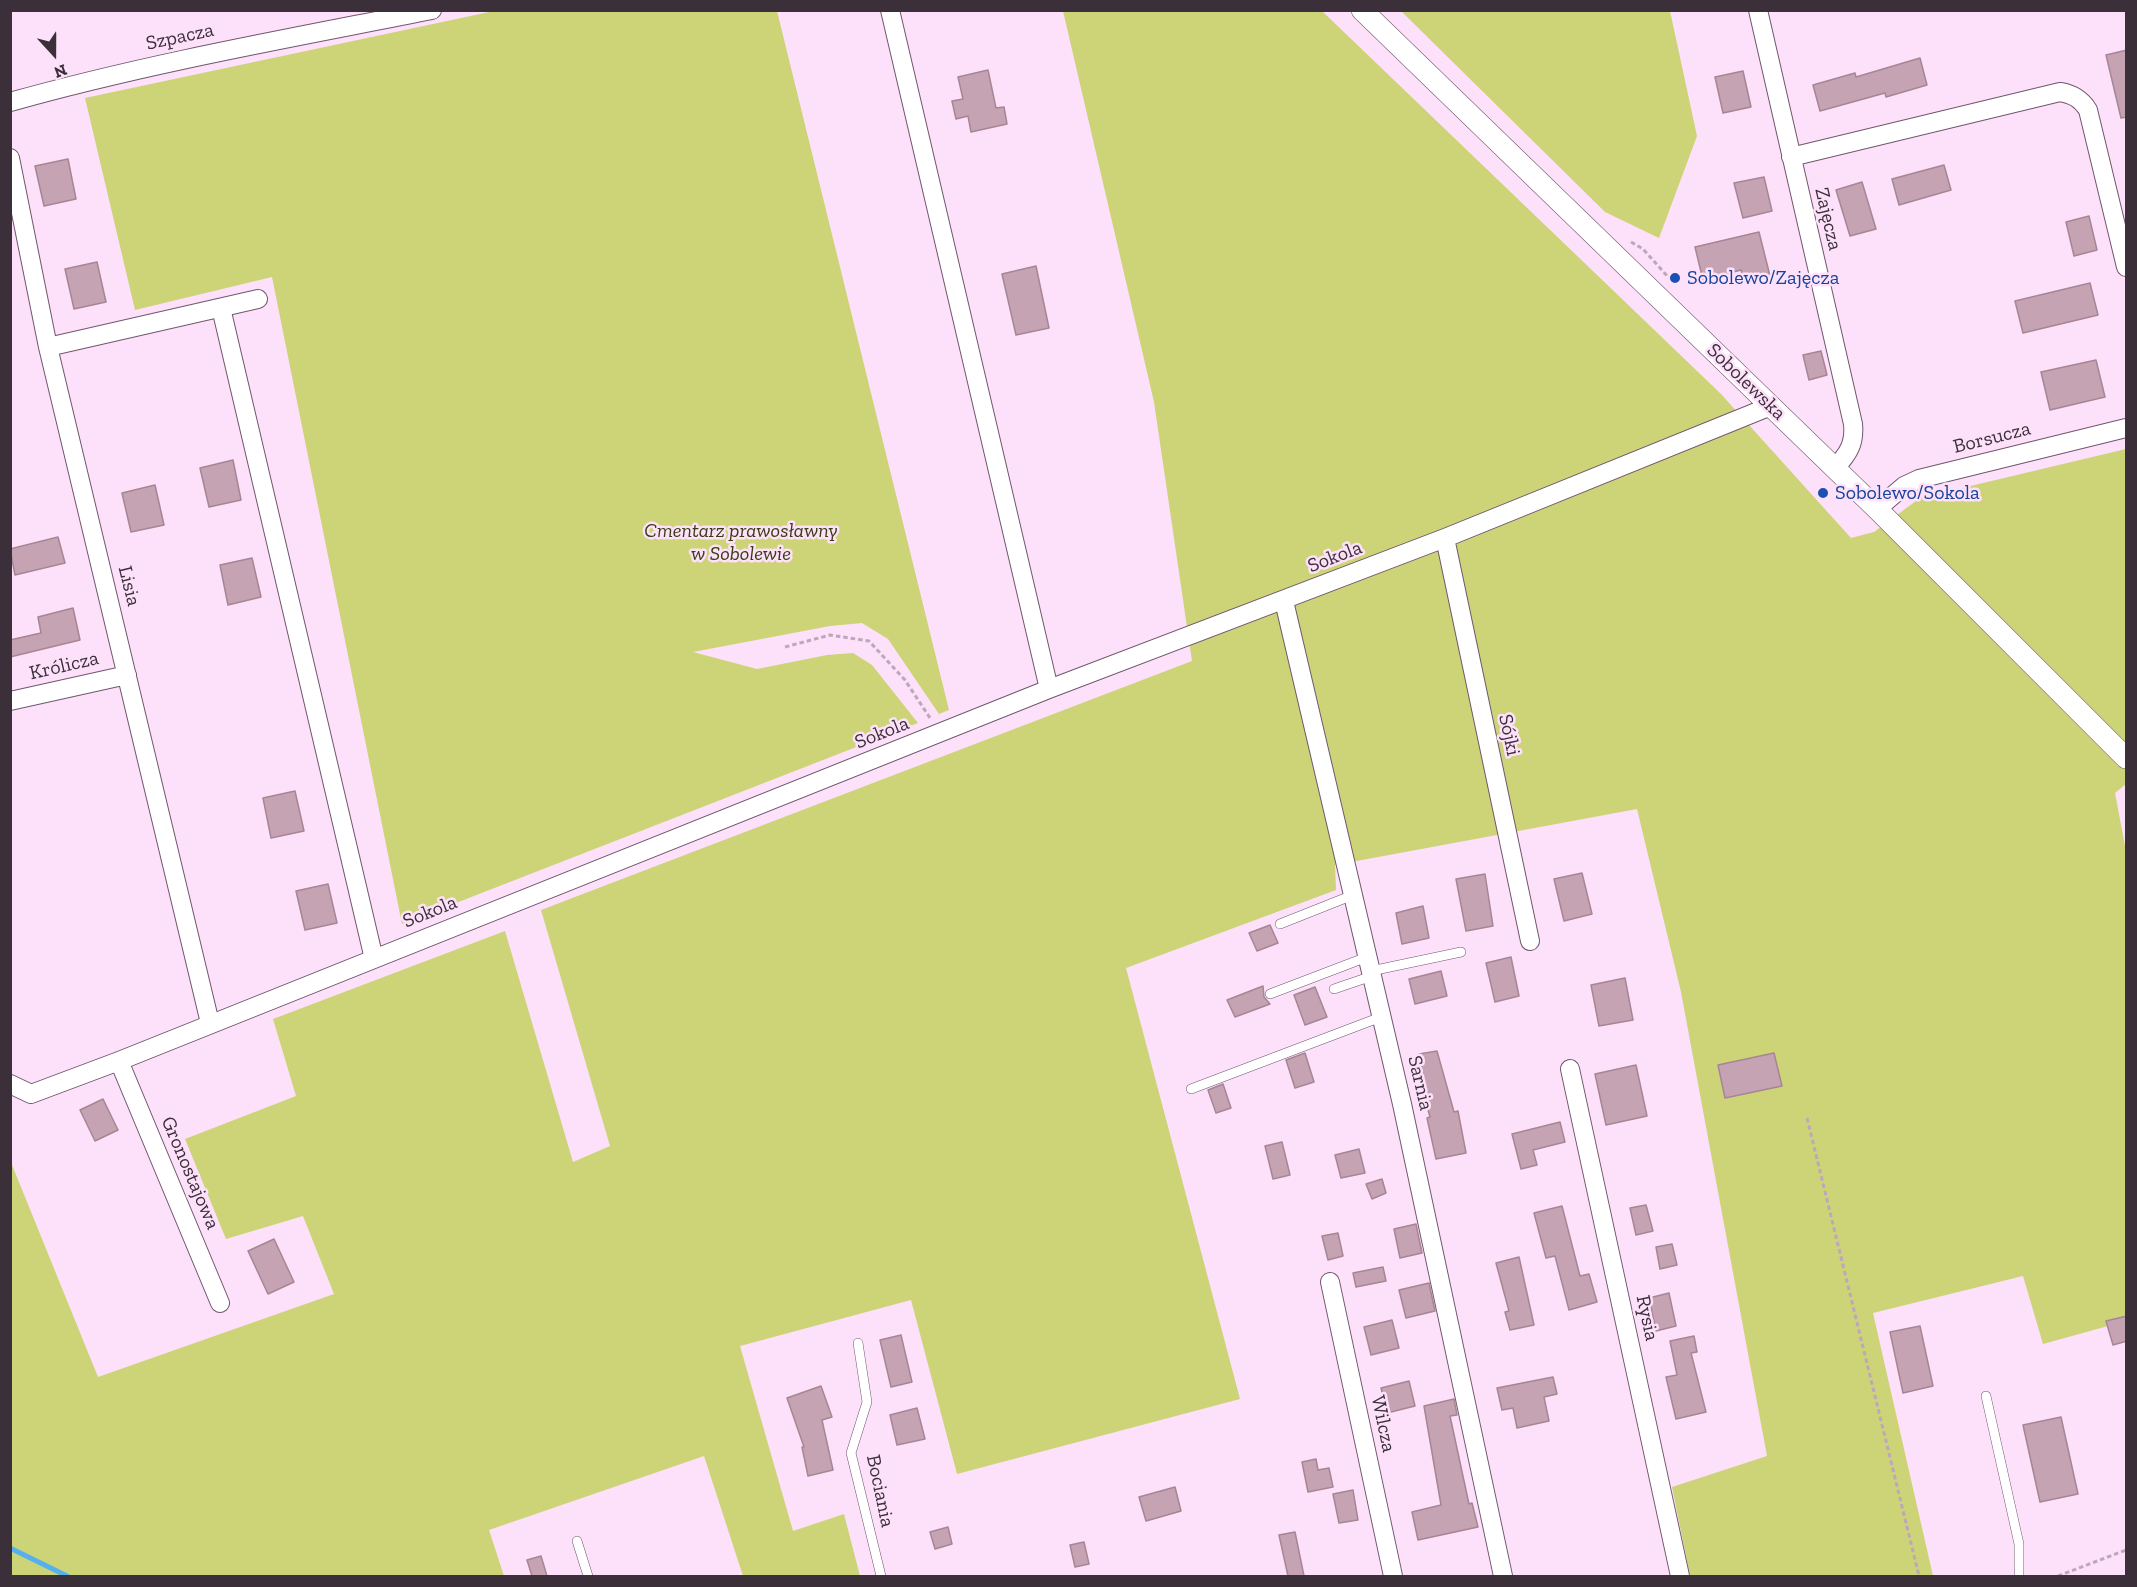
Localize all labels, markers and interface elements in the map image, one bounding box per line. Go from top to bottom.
street label: Szpacza [144,18,216,56]
north arrow [24,24,84,84]
text: N [52,60,70,82]
street label: Zajęcza [1809,185,1847,253]
place label: Sobolewo/Zajęcza [1687,266,1839,290]
marker: Sobolewo/Zajęcza [1668,271,1682,285]
street label: Sobolewska [1702,339,1790,425]
street label: Borsucza [1951,417,2033,459]
place label: Sobolewo/Sokola [1835,481,1980,505]
marker: Sobolewo/Sokola [1816,486,1830,500]
park label: Cmentarz prawosławny w Sobolewie [644,519,838,566]
street label: Sokola [1304,536,1366,578]
street label: Lisia [112,563,146,609]
street label: Królicza [27,646,101,686]
street label: Sokola [851,711,913,755]
street label: Sójki [1493,712,1525,758]
street label: Sokola [399,890,461,934]
street label: Sarnia [1402,1053,1438,1113]
street label: Gronostajowa [155,1113,225,1233]
street label: Rysia [1630,1293,1664,1343]
street label: Wilcza [1365,1393,1401,1455]
street label: Bociania [861,1453,899,1529]

